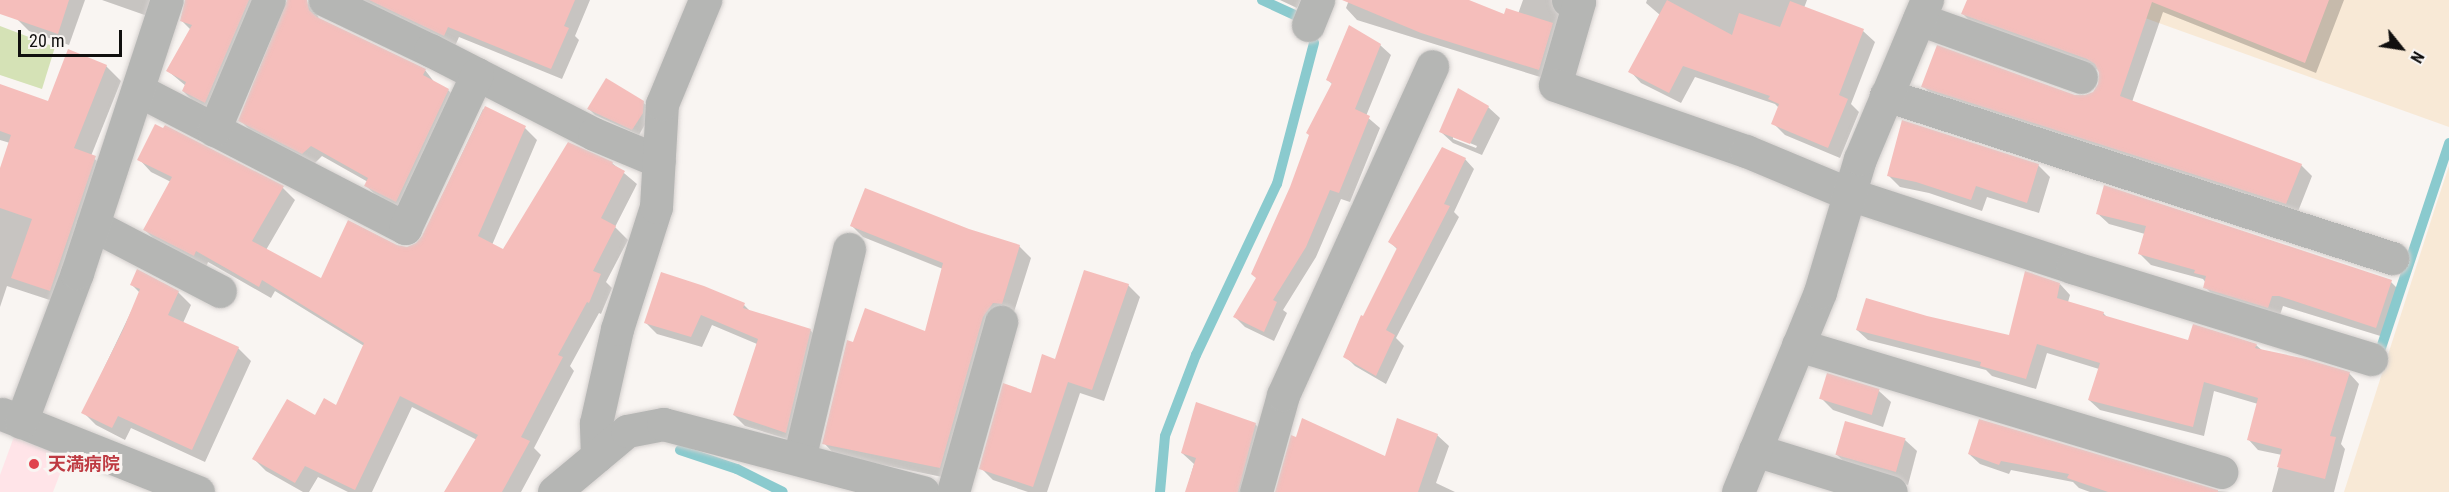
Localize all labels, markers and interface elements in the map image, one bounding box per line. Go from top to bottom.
scale bar [21,18,124,56]
north arrow [2371,18,2431,78]
text: 20 m [29,30,64,51]
text: N [2406,48,2428,66]
place label: 天満病院 [48,453,120,475]
marker: 天満病院 [25,455,43,473]

